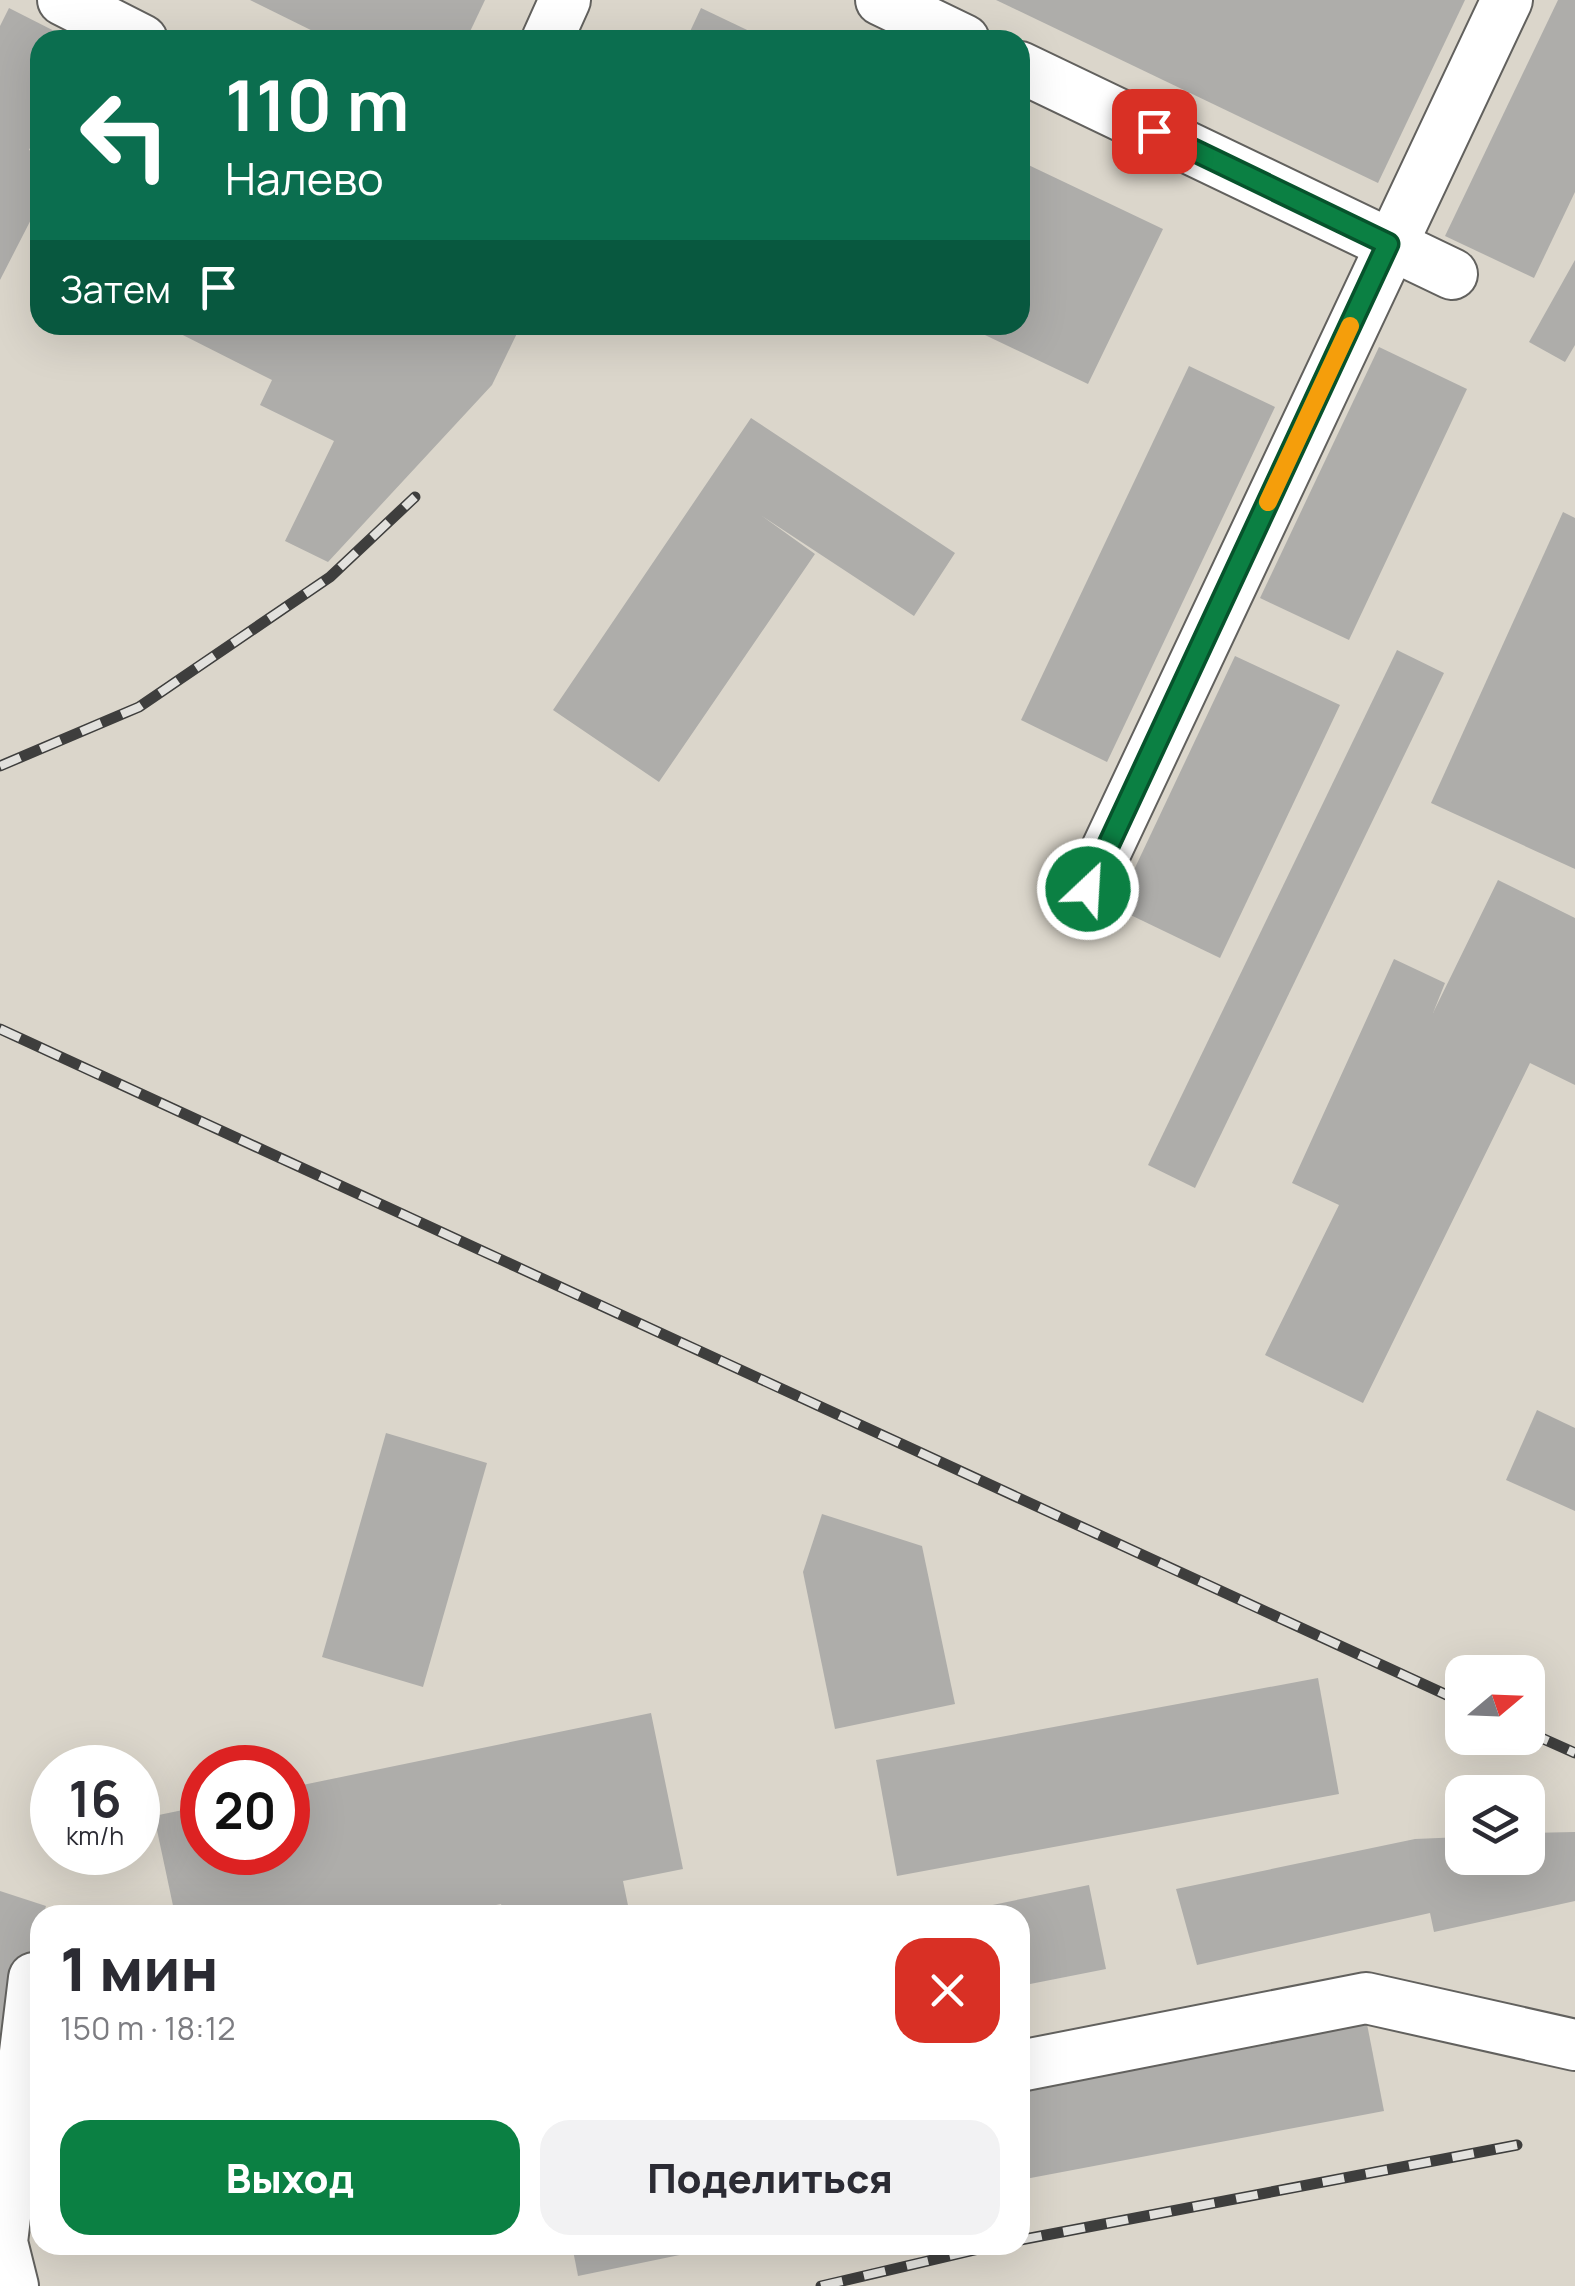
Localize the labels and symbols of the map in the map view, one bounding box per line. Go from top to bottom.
pin [1112,89,1197,174]
position arrow [1036,837,1140,941]
north arrow [1445,1655,1545,1755]
speed limit sign: 20 [180,1745,310,1875]

